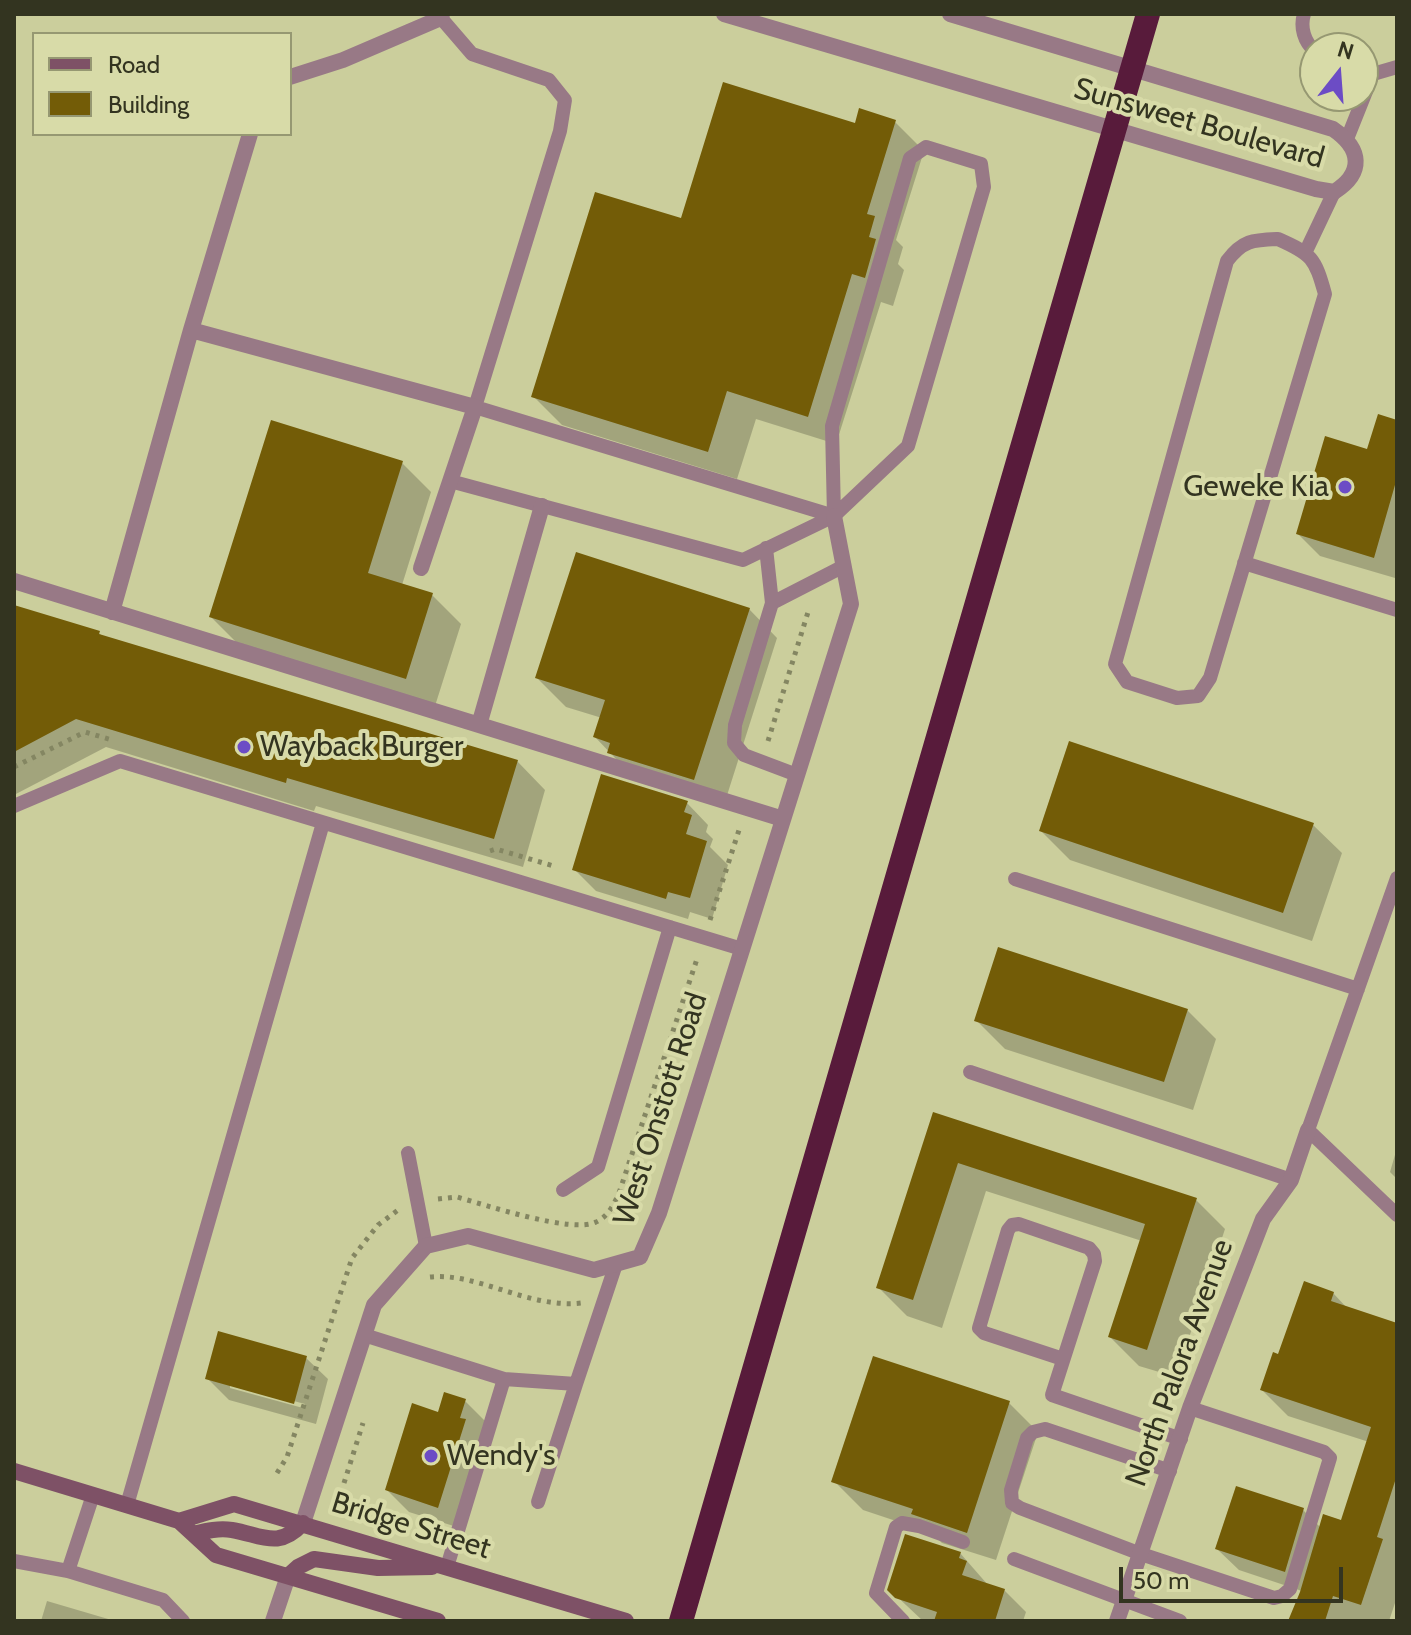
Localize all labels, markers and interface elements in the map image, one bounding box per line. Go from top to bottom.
legend [32,32,292,136]
north arrow [1299,32,1379,112]
text: N [1334,35,1357,66]
text: Road [108,50,160,79]
street label: Sunsweet Boulevard [1070,71,1328,177]
text: Building [108,90,189,119]
place label: Geweke Kia [1183,469,1329,505]
marker: Geweke Kia [1336,478,1354,496]
place label: Wayback Burger [260,729,464,765]
marker: Wayback Burger [235,738,253,756]
street label: West Onstott Road [606,988,716,1230]
street label: North Palora Avenue [1119,1235,1241,1491]
place label: Wendy's [447,1438,555,1474]
marker: Wendy's [422,1447,440,1465]
street label: Bridge Street [327,1485,495,1567]
scale bar [1123,1551,1347,1601]
text: 50 m [1133,1566,1189,1595]

